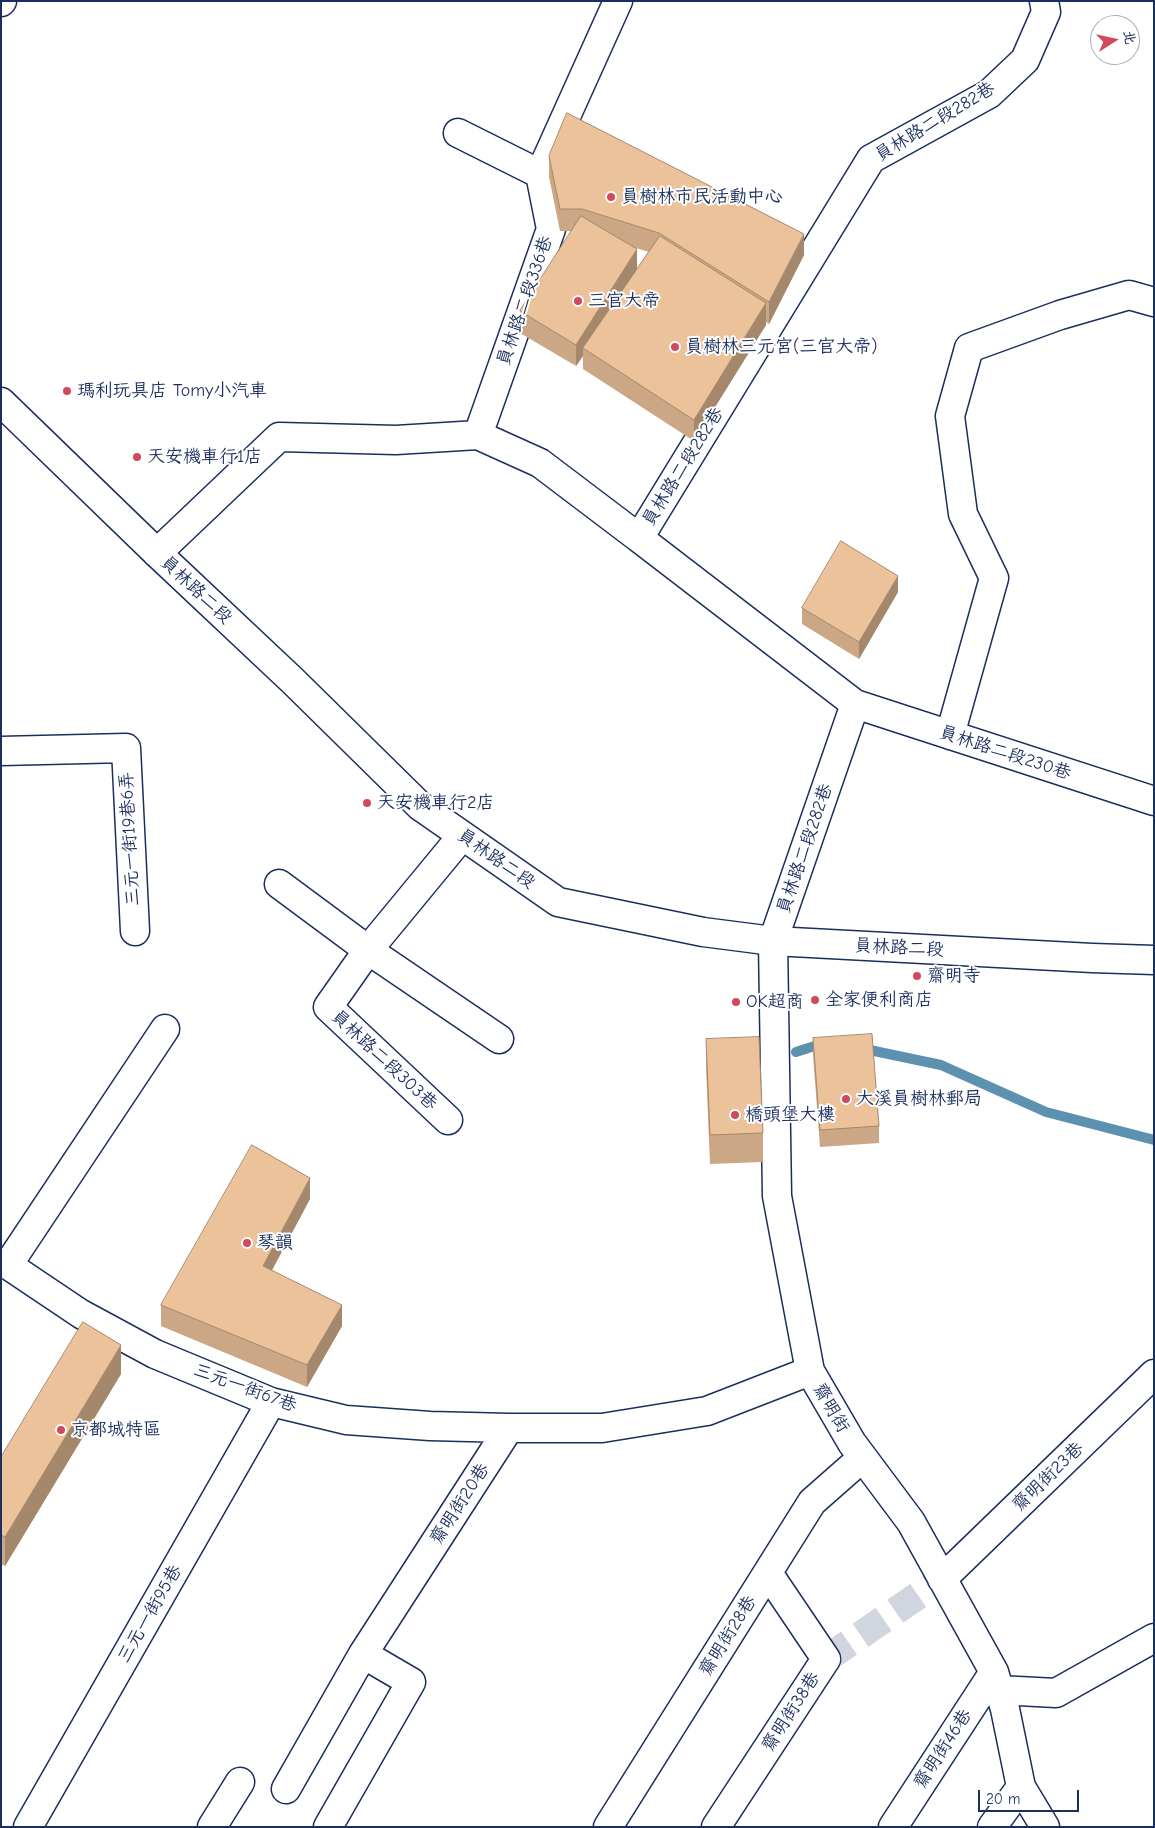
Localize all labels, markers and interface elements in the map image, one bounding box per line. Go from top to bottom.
north arrow [1090,15,1140,65]
text: 北 [1120,29,1139,46]
street label: 員林路二段282巷 [871,78,999,166]
place label: 員樹林市民活動中心 [621,186,783,208]
marker: 員樹林市民活動中心 [605,191,617,203]
street label: 員林路二段336巷 [493,233,557,369]
place label: 三官大帝 [588,290,660,312]
marker: 三官大帝 [572,295,584,307]
place label: 員樹林三元宮(三官大帝) [685,336,877,358]
marker: 員樹林三元宮(三官大帝) [669,341,681,353]
place label: 瑪利玩具店 Tomy小汽車 [77,380,267,402]
marker: 瑪利玩具店 Tomy小汽車 [61,385,73,397]
street label: 員林路二段282巷 [638,404,728,530]
place label: 天安機車行1店 [147,446,262,468]
marker: 天安機車行1店 [131,451,143,463]
street label: 員林路二段 [156,551,236,629]
street label: 員林路二段230巷 [936,721,1074,785]
street label: 三元一街19巷6弄 [116,771,144,907]
street label: 員林路二段282巷 [773,781,837,917]
place label: 天安機車行2店 [377,792,494,814]
marker: 天安機車行2店 [361,797,373,809]
street label: 員林路二段 [453,824,539,894]
street label: 員林路二段 [853,935,945,961]
place label: 齋明寺 [927,965,981,987]
marker: 齋明寺 [911,970,923,982]
place label: 全家便利商店 [825,989,933,1011]
place label: OK超商 [746,991,804,1013]
marker: 全家便利商店 [809,994,821,1006]
marker: OK超商 [730,996,742,1008]
street label: 員林路二段303巷 [326,1005,442,1115]
place label: 大溪員樹林郵局 [856,1088,982,1110]
marker: 大溪員樹林郵局 [840,1093,852,1105]
place label: 橋頭堡大樓 [745,1104,835,1126]
marker: 橋頭堡大樓 [729,1109,741,1121]
place label: 琴韻 [257,1232,293,1254]
marker: 琴韻 [241,1237,253,1249]
street label: 三元一街67巷 [190,1359,300,1417]
street label: 齋明街 [808,1379,854,1437]
place label: 京都城特區 [71,1419,161,1441]
marker: 京都城特區 [55,1424,67,1436]
street label: 齋明街23巷 [1008,1438,1088,1516]
street label: 齋明街20巷 [426,1459,494,1549]
street label: 三元一街95巷 [113,1561,187,1667]
street label: 齋明街28巷 [695,1592,761,1680]
street label: 齋明街38巷 [757,1668,825,1756]
street label: 齋明街46巷 [909,1705,977,1793]
scale bar [980,1780,1081,1812]
text: 20 m [986,1790,1020,1808]

